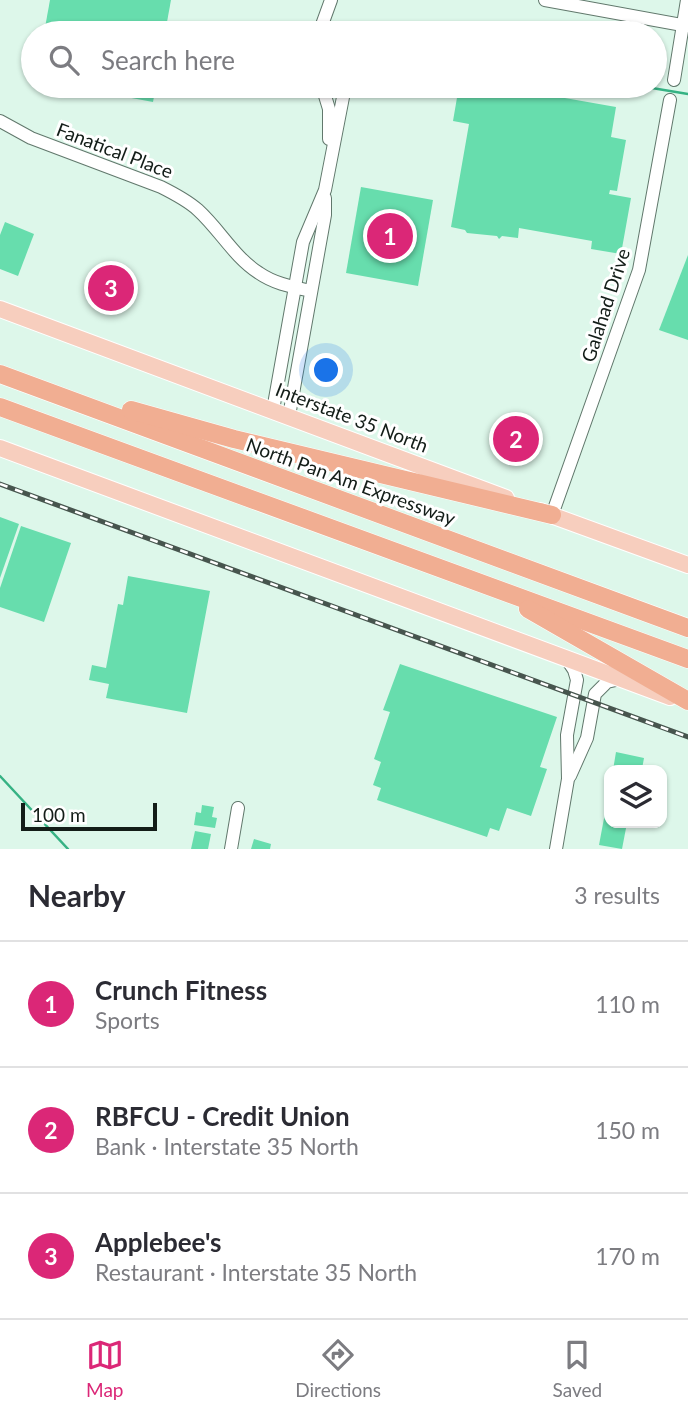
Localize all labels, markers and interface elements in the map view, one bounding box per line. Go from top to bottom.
search box [21,21,667,98]
icon: search [45,41,83,79]
text: Search here [101,44,235,76]
street label: Fanatical Place [54,117,176,183]
pin: 1 [367,210,413,262]
street label: Galahad Drive [576,245,634,365]
pin: 3 [88,262,134,314]
your location [309,353,343,387]
street label: Interstate 35 North [272,377,432,457]
pin: 2 [493,413,539,465]
street label: North Pan Am Expressway [243,432,459,530]
map controls [604,765,667,828]
button: layers [604,765,667,828]
scale bar [21,800,158,832]
text: 100 m [32,803,86,826]
text: Nearby [28,877,126,913]
text: 3 results [574,881,660,909]
text: Crunch Fitness [95,974,267,1006]
text: 1 [44,990,58,1018]
text: 110 m [595,990,660,1018]
text: Sports [95,1006,160,1034]
text: RBFCU - Credit Union [95,1100,350,1132]
text: 2 [44,1116,58,1144]
text: 150 m [595,1116,660,1144]
text: Bank · Interstate 35 North [95,1132,359,1160]
text: Applebee's [95,1226,222,1258]
text: 3 [44,1242,58,1270]
text: 170 m [595,1242,660,1270]
text: Restaurant · Interstate 35 North [95,1258,417,1286]
tab: Map [86,1336,124,1401]
tab: Directions [295,1336,381,1401]
tab: Saved [553,1336,602,1401]

